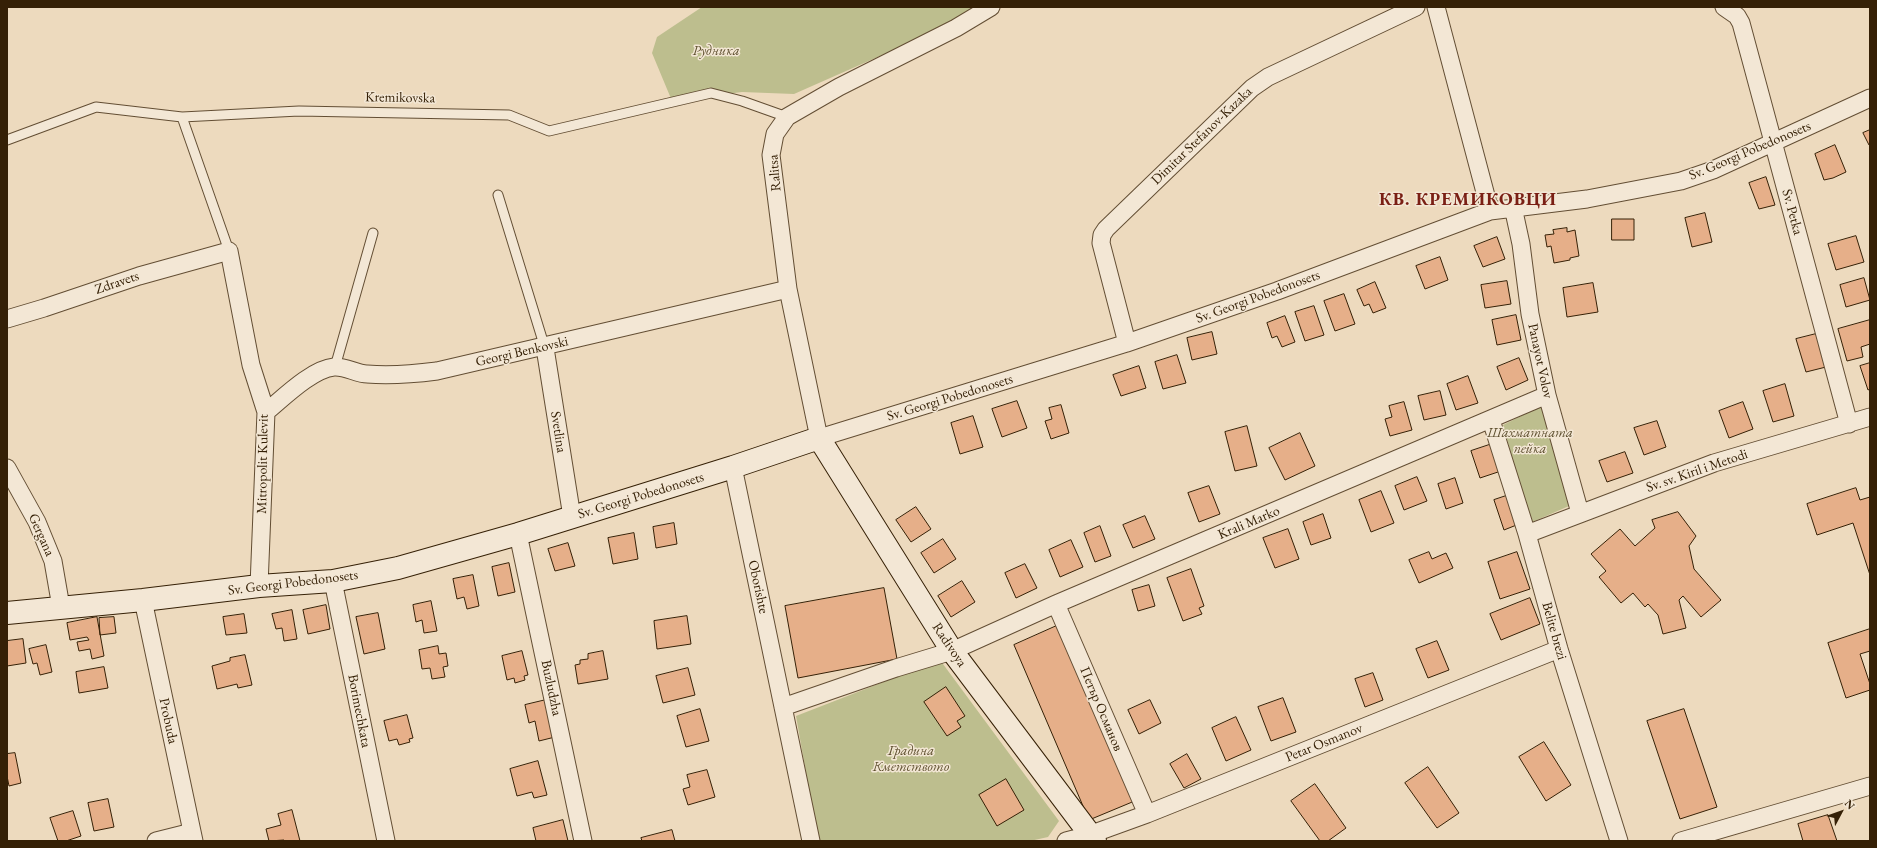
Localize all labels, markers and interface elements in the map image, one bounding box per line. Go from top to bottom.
park label: Рудника [692,43,740,59]
street label: Dimitar Stefanov-Kazaka [1148,84,1256,188]
street label: Kremikovska [365,89,435,107]
street label: Sv. Georgi Pobedonosets [1686,118,1814,184]
street label: Ralitsa [765,154,785,192]
street label: Sv. Petka [1778,187,1806,237]
district label: КВ. КРЕМИКОВЦИ [1379,189,1557,211]
street label: Sv. Georgi Pobedonosets [1194,267,1322,327]
street label: Zdravets [93,268,141,298]
street label: Panayot Volov [1524,322,1556,400]
street label: Georgi Benkovski [474,333,570,371]
street label: Sv. Georgi Pobedonosets [885,371,1015,425]
street label: Svetlina [546,410,570,454]
street label: Mitropolit Kulevit [254,414,272,514]
park label: Шахматната пейка [1487,425,1573,458]
street label: Sv. sv. Kiril i Metodi [1644,446,1750,496]
street label: Sv. Georgi Pobedonosets [576,469,706,523]
street label: Krali Marko [1216,502,1282,544]
street label: Gergana [24,511,58,559]
street label: Oborishte [744,559,772,615]
street label: Sv. Georgi Pobedonosets [227,567,359,599]
street label: Belite brezi [1538,600,1570,662]
street label: Radivoya [928,620,970,670]
street label: Buzludzha [537,658,565,718]
street label: Петър Османов [1076,664,1126,754]
street label: Borimechkata [344,673,374,749]
street label: Probuda [155,696,181,746]
street label: Petar Osmanov [1283,720,1365,766]
park label: Градина Кметството [873,743,949,776]
north arrow [1821,792,1861,832]
text: N [1842,796,1858,812]

